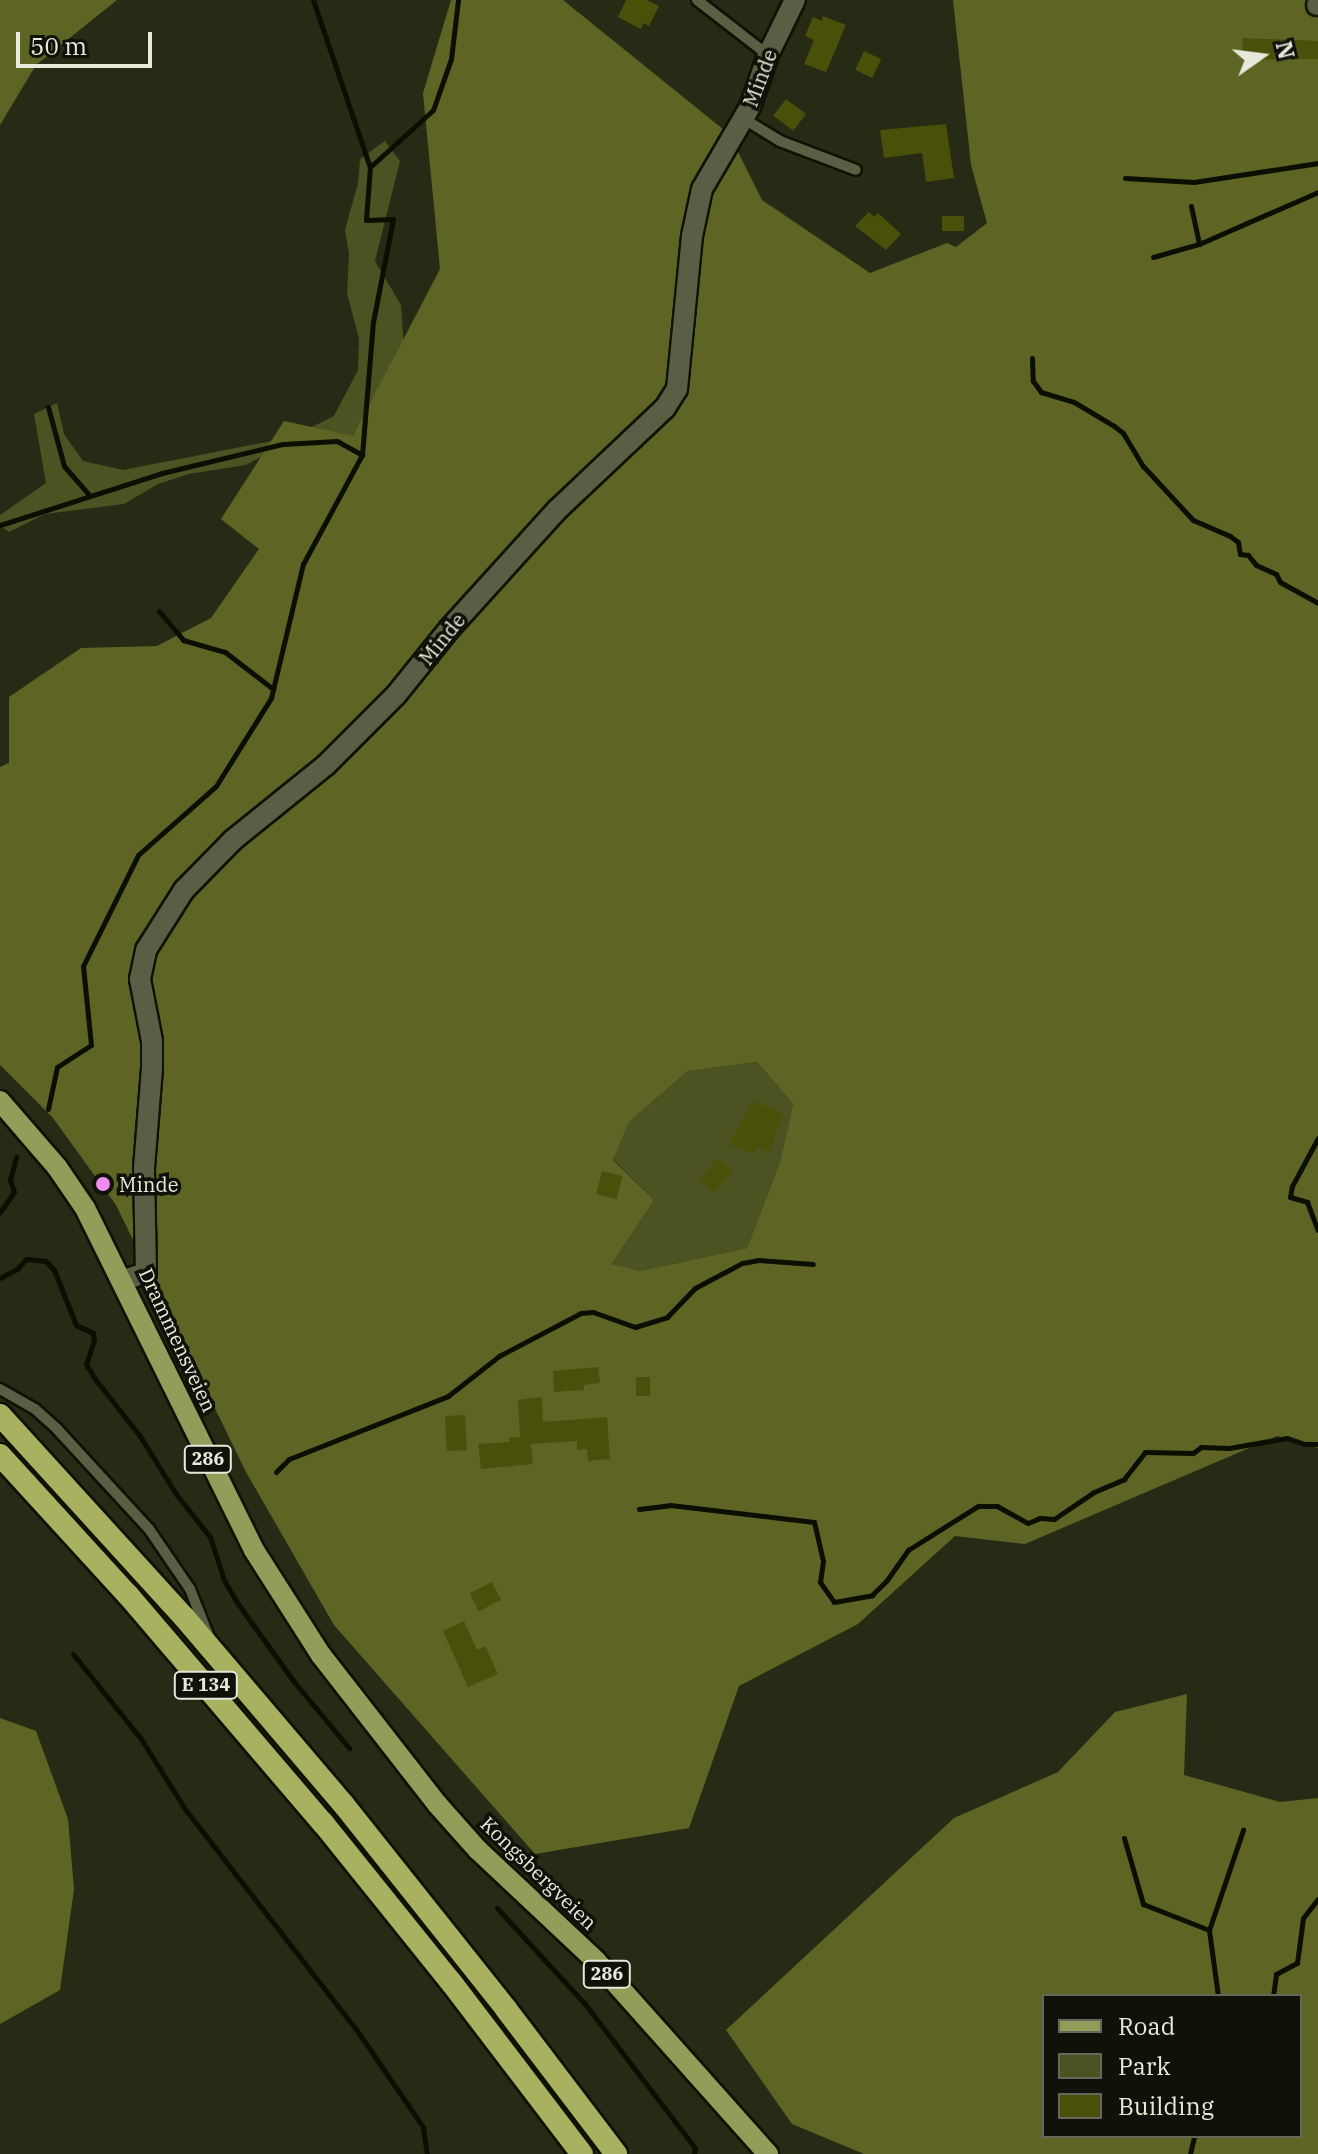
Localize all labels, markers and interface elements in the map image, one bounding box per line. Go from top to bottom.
scale bar [20,16,156,66]
north arrow [1222,16,1302,96]
text: 50 m [30,30,87,62]
text: N [1270,38,1302,62]
street label: Minde [738,46,782,110]
street label: Minde [414,608,470,670]
place label: Minde [119,1172,178,1196]
marker: Minde [94,1175,112,1193]
street label: Drammensveien [134,1264,222,1416]
road number: 286 [182,1445,234,1473]
road number: E 134 [172,1671,240,1699]
street label: Kongsbergveien [476,1812,602,1934]
road number: 286 [581,1960,633,1988]
legend [1042,1994,1302,2138]
text: Road [1118,2010,1175,2042]
text: Park [1118,2050,1170,2082]
text: Building [1118,2090,1214,2122]

